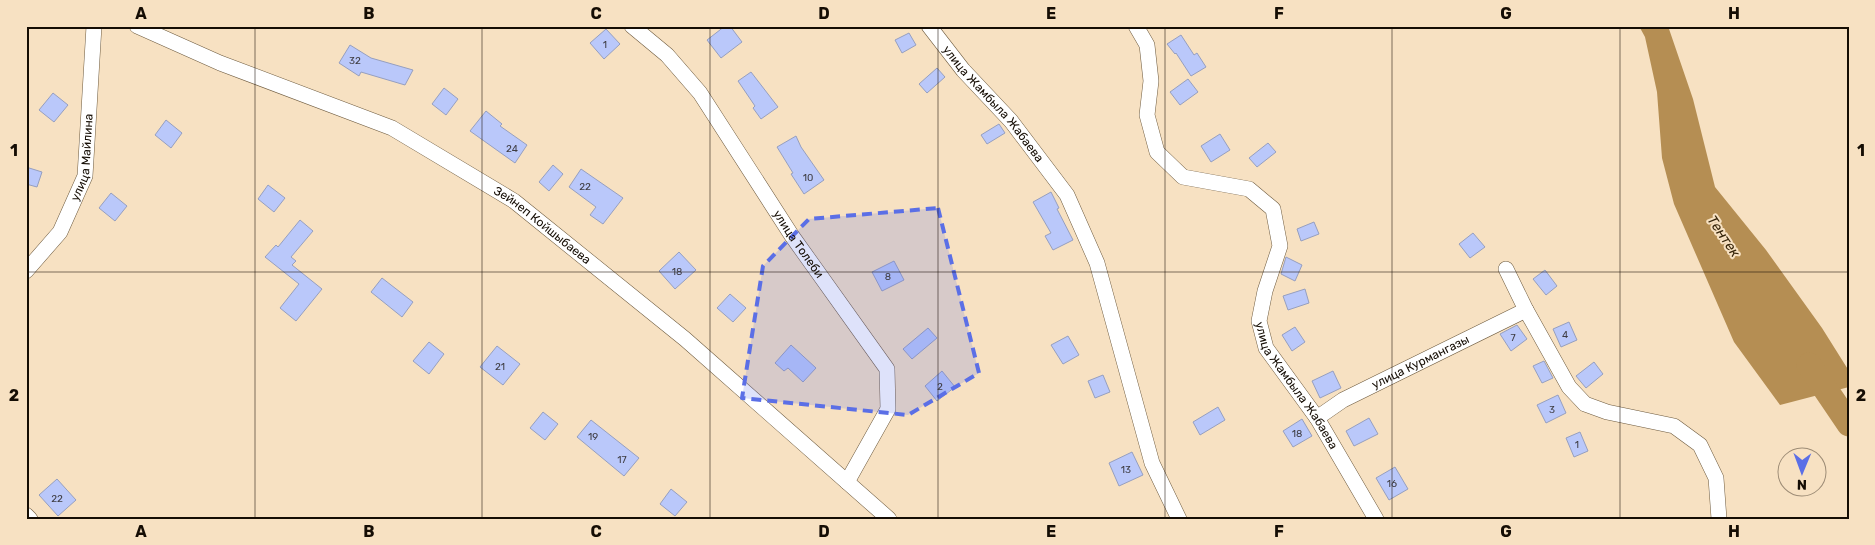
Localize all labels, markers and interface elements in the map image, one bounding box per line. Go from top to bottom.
text: A [135,4,147,23]
text: B [363,4,375,23]
text: C [590,4,602,23]
text: D [818,4,830,23]
text: E [1046,4,1056,23]
text: F [1274,4,1284,23]
text: G [1500,4,1512,23]
text: H [1728,4,1740,23]
house number: 1 [603,39,607,51]
street label: улица Жамбыла Жабаева [940,43,1047,165]
house number: 32 [349,55,361,67]
street label: улица Майлина [68,113,96,203]
text: 1 [10,141,18,160]
text: 1 [1857,141,1865,160]
house number: 24 [506,143,518,155]
house number: 10 [803,172,813,184]
house number: 22 [579,181,591,193]
street label: Зейнеп Койшыбаева [491,184,593,267]
street label: улица Толеби [770,207,827,281]
water label: Тентек [1703,212,1744,261]
house number: 18 [672,266,682,278]
house number: 8 [885,271,891,283]
street label: улица Жамбыла Жабаева [1252,320,1341,452]
house number: 4 [1562,329,1568,341]
street label: улица Курмангазы [1369,332,1472,392]
house number: 7 [1510,332,1516,344]
house number: 21 [495,361,505,373]
house number: 2 [937,381,943,393]
text: 2 [9,386,19,405]
text: 2 [1856,386,1866,405]
house number: 3 [1549,404,1555,416]
house number: 18 [1292,428,1302,440]
house number: 19 [588,431,598,443]
house number: 1 [1575,439,1579,451]
north arrow [1778,448,1828,498]
house number: 17 [617,454,627,466]
house number: 13 [1121,464,1131,476]
text: N [1797,476,1807,493]
house number: 16 [1387,478,1397,490]
house number: 22 [51,493,63,505]
text: A [135,522,147,541]
text: B [363,522,375,541]
text: C [590,522,602,541]
text: D [818,522,830,541]
text: E [1046,522,1056,541]
text: F [1274,522,1284,541]
text: G [1500,522,1512,541]
text: H [1728,522,1740,541]

